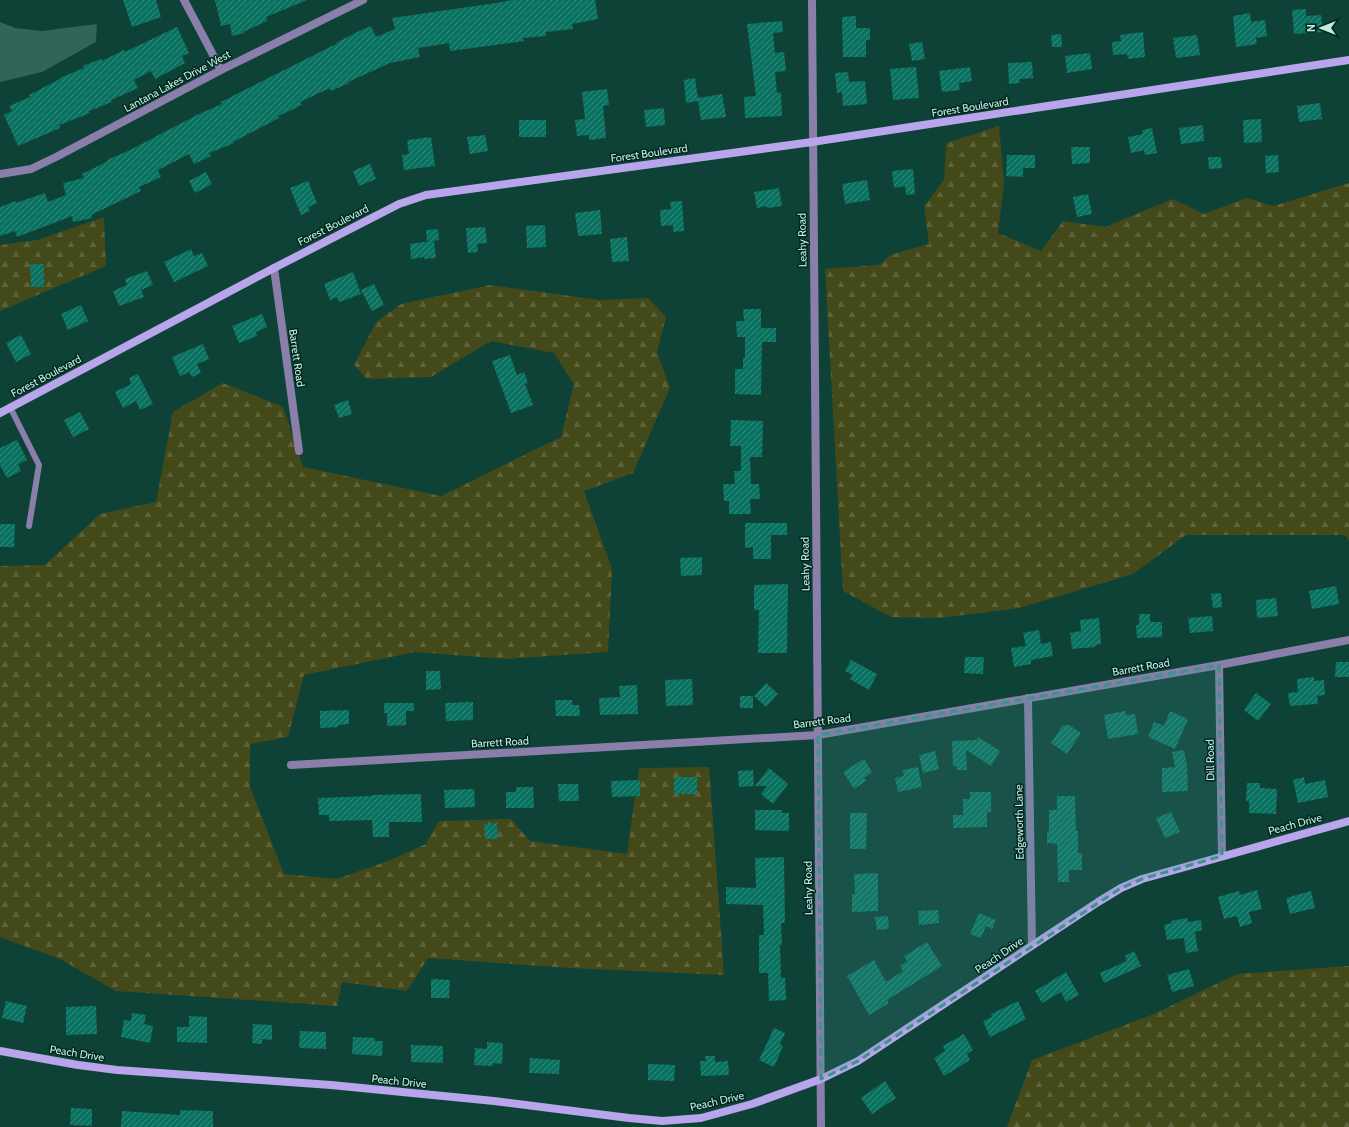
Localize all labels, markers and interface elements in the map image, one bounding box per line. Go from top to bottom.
north arrow [1301,8,1341,48]
text: N [1304,24,1318,32]
street label: Lantana Lakes Drive West [121,47,233,115]
street label: Forest Boulevard [931,94,1009,120]
street label: Forest Boulevard [610,141,688,165]
street label: Forest Boulevard [295,201,371,249]
street label: Leahy Road [795,213,809,267]
street label: Barrett Road [286,328,308,388]
street label: Forest Boulevard [8,352,84,400]
street label: Leahy Road [798,537,812,591]
street label: Barrett Road [1111,655,1171,679]
street label: Barrett Road [792,711,852,731]
street label: Barrett Road [471,733,529,751]
street label: Dill Road [1203,739,1217,781]
street label: Edgeworth Lane [1011,784,1027,860]
street label: Peach Drive [1267,810,1324,838]
street label: Leahy Road [801,861,815,915]
street label: Peach Drive [972,934,1026,976]
street label: Peach Drive [49,1042,106,1064]
street label: Peach Drive [371,1071,428,1091]
street label: Peach Drive [689,1088,746,1114]

